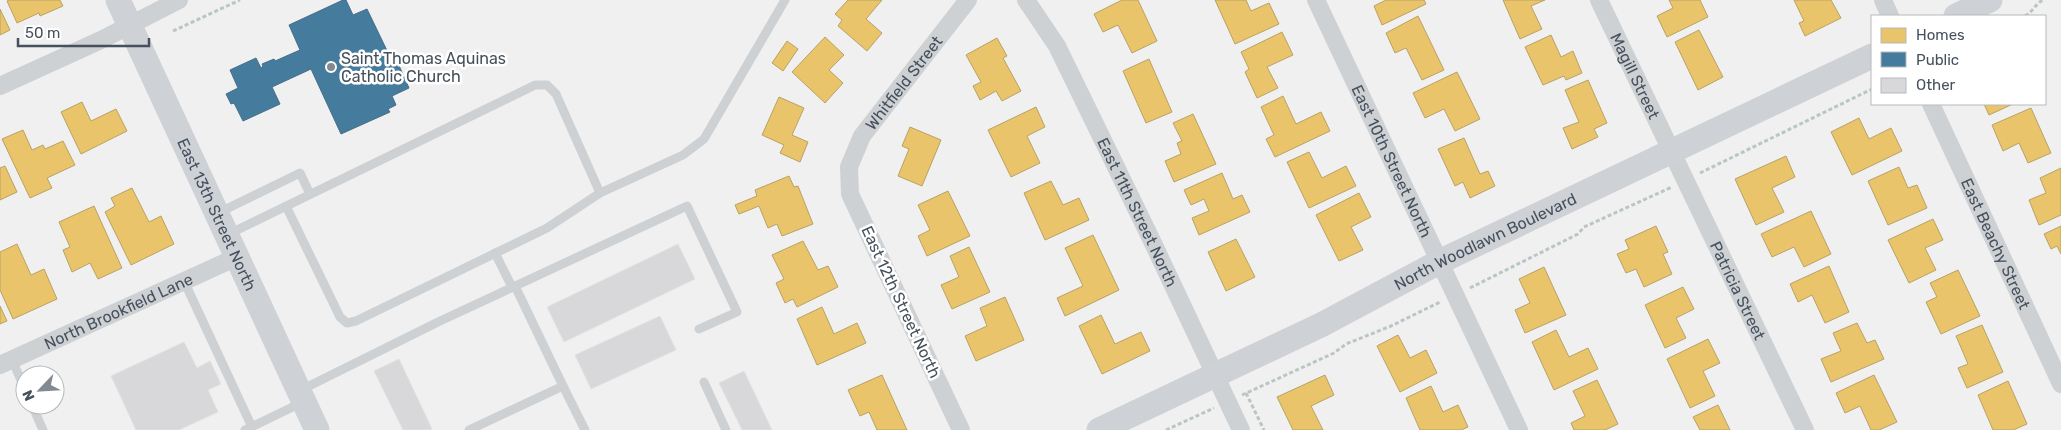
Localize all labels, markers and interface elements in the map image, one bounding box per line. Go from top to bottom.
scale bar [18,15,149,47]
legend [1871,15,2046,105]
text: 50 m [25,24,60,42]
text: Homes [1916,26,1965,44]
street label: Magill Street [1607,30,1664,122]
street label: Whitfield Street [861,32,946,134]
place label: Saint Thomas Aquinas Catholic Church [341,49,506,86]
text: Public [1916,51,1959,69]
marker: Saint Thomas Aquinas Catholic Church [325,61,337,73]
text: Other [1916,76,1956,94]
street label: East 10th Street North [1348,82,1436,240]
street label: East 11th Street North [1094,134,1182,290]
street label: East 13th Street North [174,135,261,293]
street label: East Beachy Street [1957,175,2034,312]
street label: North Woodlawn Boulevard [1391,189,1579,294]
street label: East 12th Street North [857,223,945,381]
street label: Patricia Street [1706,238,1770,343]
street label: North Brookfield Lane [41,269,196,353]
north arrow [15,365,65,415]
text: N [19,387,39,403]

